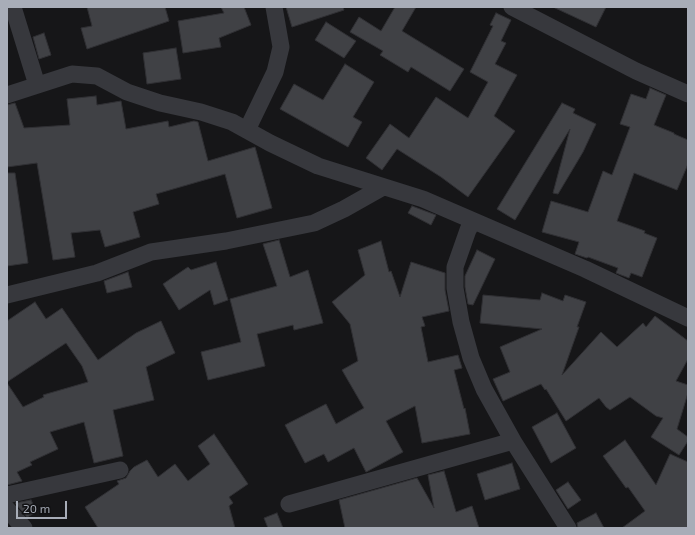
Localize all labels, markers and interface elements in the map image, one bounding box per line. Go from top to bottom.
scale bar [18,493,69,519]
text: 20 m [23,501,50,515]

